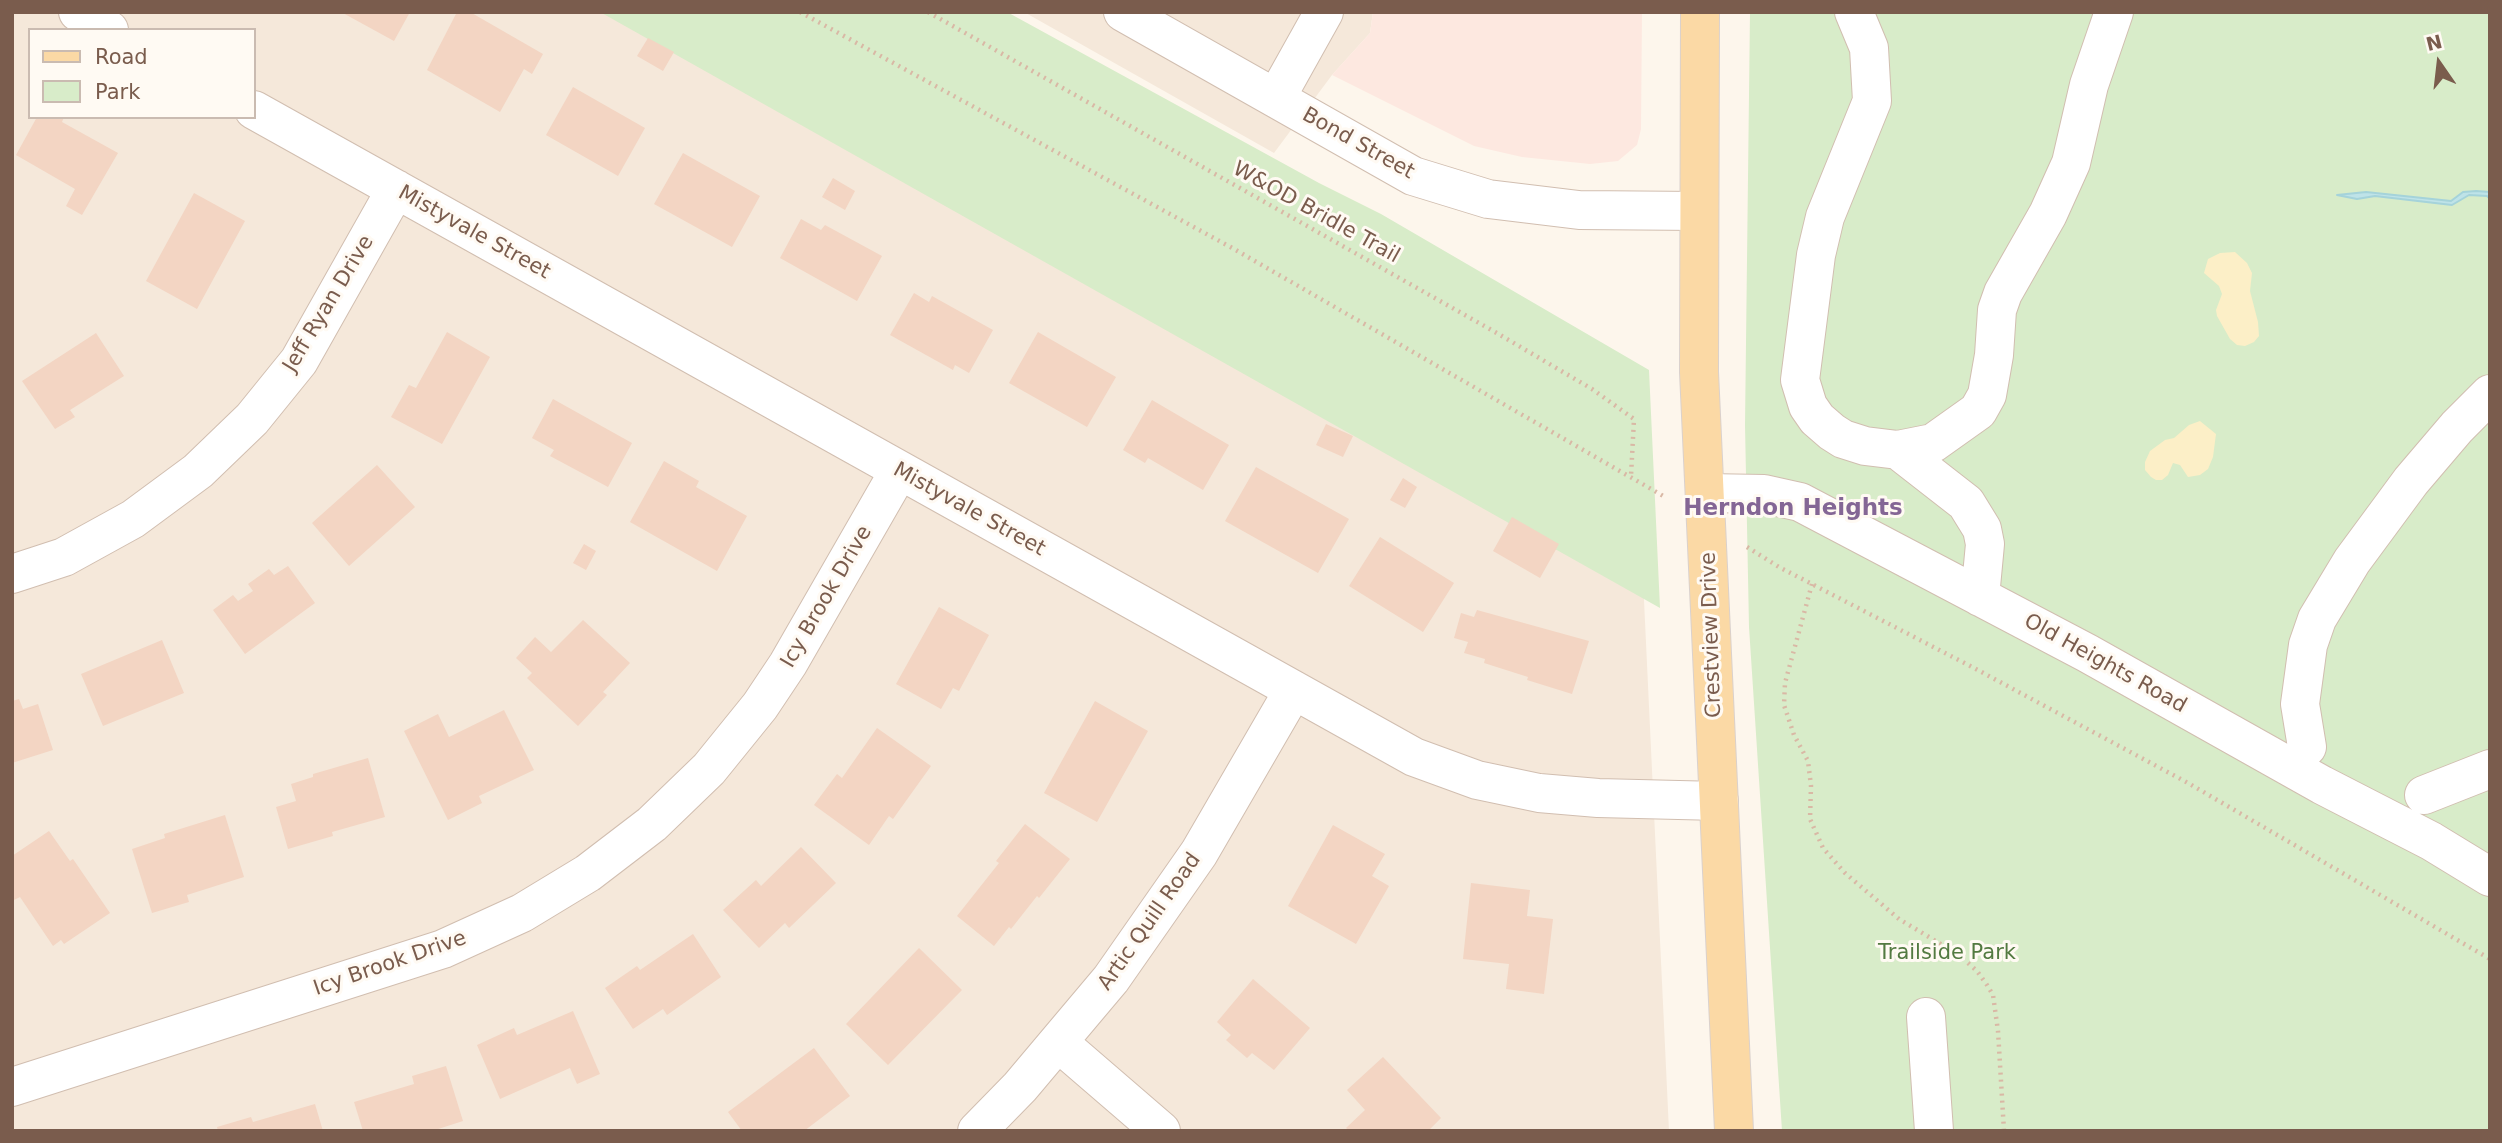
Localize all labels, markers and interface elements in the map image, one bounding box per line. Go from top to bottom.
legend [28,28,256,119]
north arrow [2404,28,2474,98]
text: N [2424,30,2444,55]
text: Road [95,45,148,69]
text: Park [95,80,140,104]
street label: Bond Street [1297,103,1419,185]
street label: W&OD Bridle Trail [1228,157,1404,269]
street label: Mistyvale Street [394,181,554,285]
street label: Jeff Ryan Drive [278,231,380,377]
street label: Mistyvale Street [889,458,1049,562]
district label: Herndon Heights [1683,495,1903,523]
street label: Icy Brook Drive [776,521,878,673]
street label: Crestview Drive [1697,552,1727,718]
street label: Old Heights Road [2019,609,2191,719]
street label: Artic Quill Road [1093,848,1207,996]
street label: Icy Brook Drive [310,926,470,1002]
park label: Trailside Park [1878,941,2016,967]

